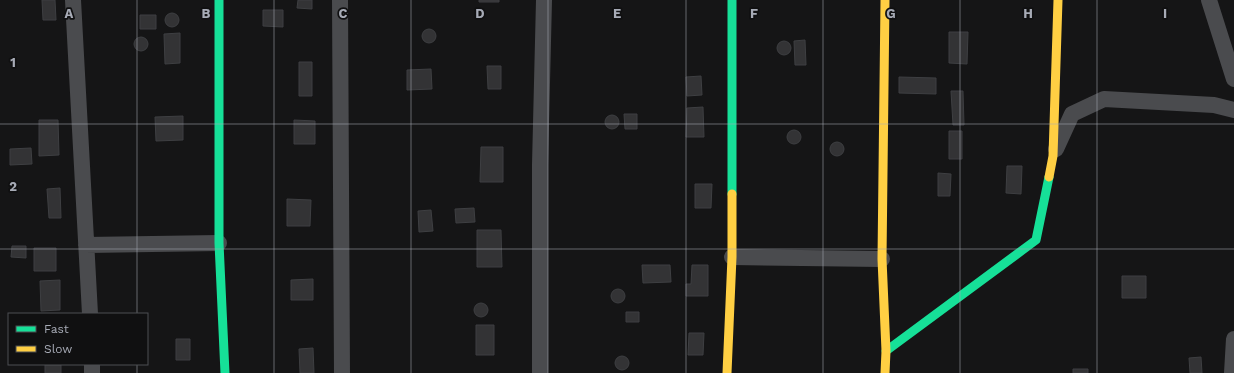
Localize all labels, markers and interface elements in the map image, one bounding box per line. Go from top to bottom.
text: A [65,6,74,21]
text: B [202,6,211,21]
text: C [339,6,348,21]
text: D [475,6,485,21]
text: E [613,6,621,21]
text: F [750,6,758,21]
text: G [886,6,896,21]
text: H [1023,6,1033,21]
text: I [1163,6,1167,21]
text: 1 [10,55,16,70]
text: 2 [9,179,17,194]
legend [8,313,148,365]
text: Fast [44,322,69,336]
text: Slow [44,342,72,356]

